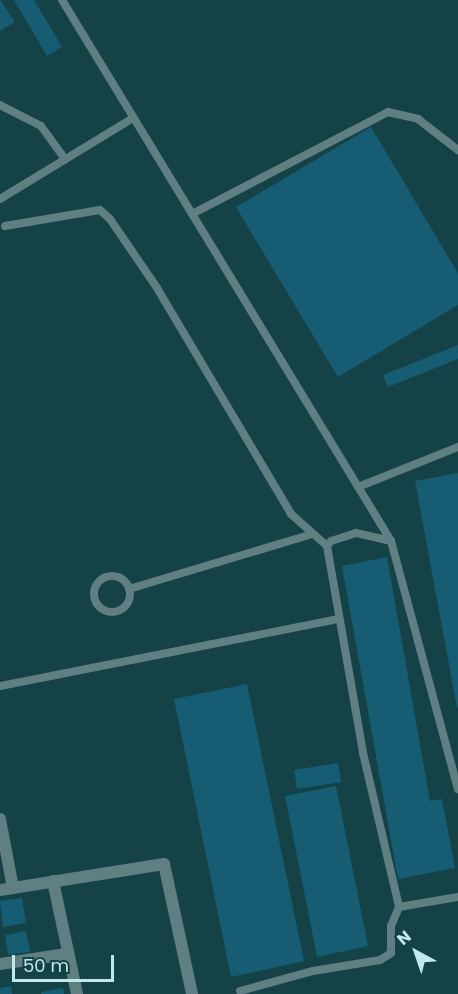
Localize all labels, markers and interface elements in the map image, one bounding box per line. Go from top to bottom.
north arrow [386,922,446,982]
text: N [392,925,416,951]
scale bar [15,943,117,981]
text: 50 m [23,953,69,978]

